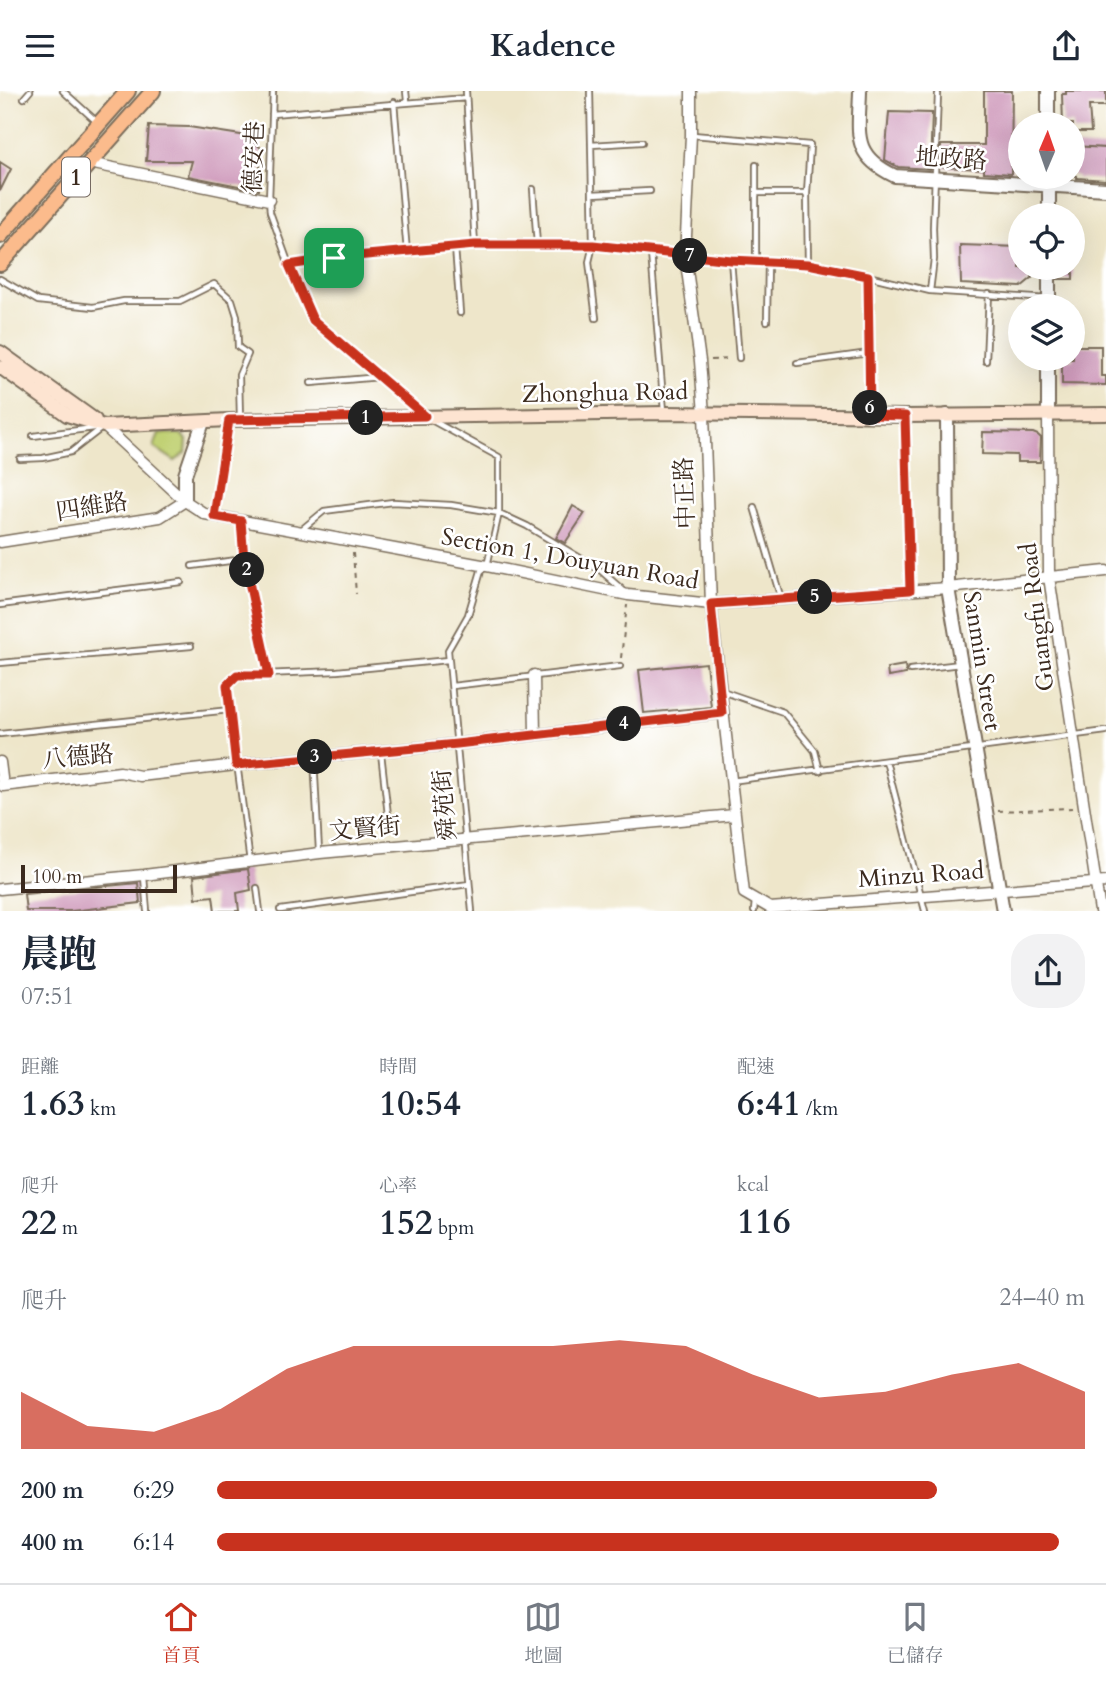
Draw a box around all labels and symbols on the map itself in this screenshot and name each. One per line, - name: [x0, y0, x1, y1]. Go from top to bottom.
- north arrow: [1008, 112, 1085, 189]
- street label: 德安巷: [236, 120, 272, 194]
- street label: 地政路: [914, 140, 988, 178]
- road number: 1: [62, 157, 90, 197]
- pin: [304, 228, 364, 288]
- pin: 7: [672, 239, 708, 273]
- street label: Zhonghua Road: [522, 375, 689, 411]
- pin: 6: [852, 391, 888, 425]
- pin: 1: [348, 401, 384, 435]
- street label: 中正路: [667, 456, 703, 530]
- street label: 四維路: [54, 485, 130, 529]
- street label: Section 1, Douyuan Road: [439, 520, 701, 598]
- street label: Guangfu Road: [1011, 541, 1062, 693]
- pin: 2: [230, 553, 264, 587]
- pin: 5: [798, 580, 832, 615]
- street label: Sanmin Street: [955, 589, 1009, 734]
- pin: 4: [606, 707, 642, 741]
- street label: 八德路: [41, 737, 115, 777]
- pin: 3: [298, 739, 332, 775]
- street label: 舜苑街: [425, 768, 465, 842]
- street label: 文賢街: [328, 809, 402, 849]
- street label: Minzu Road: [857, 854, 985, 896]
- scale bar: [21, 862, 177, 894]

